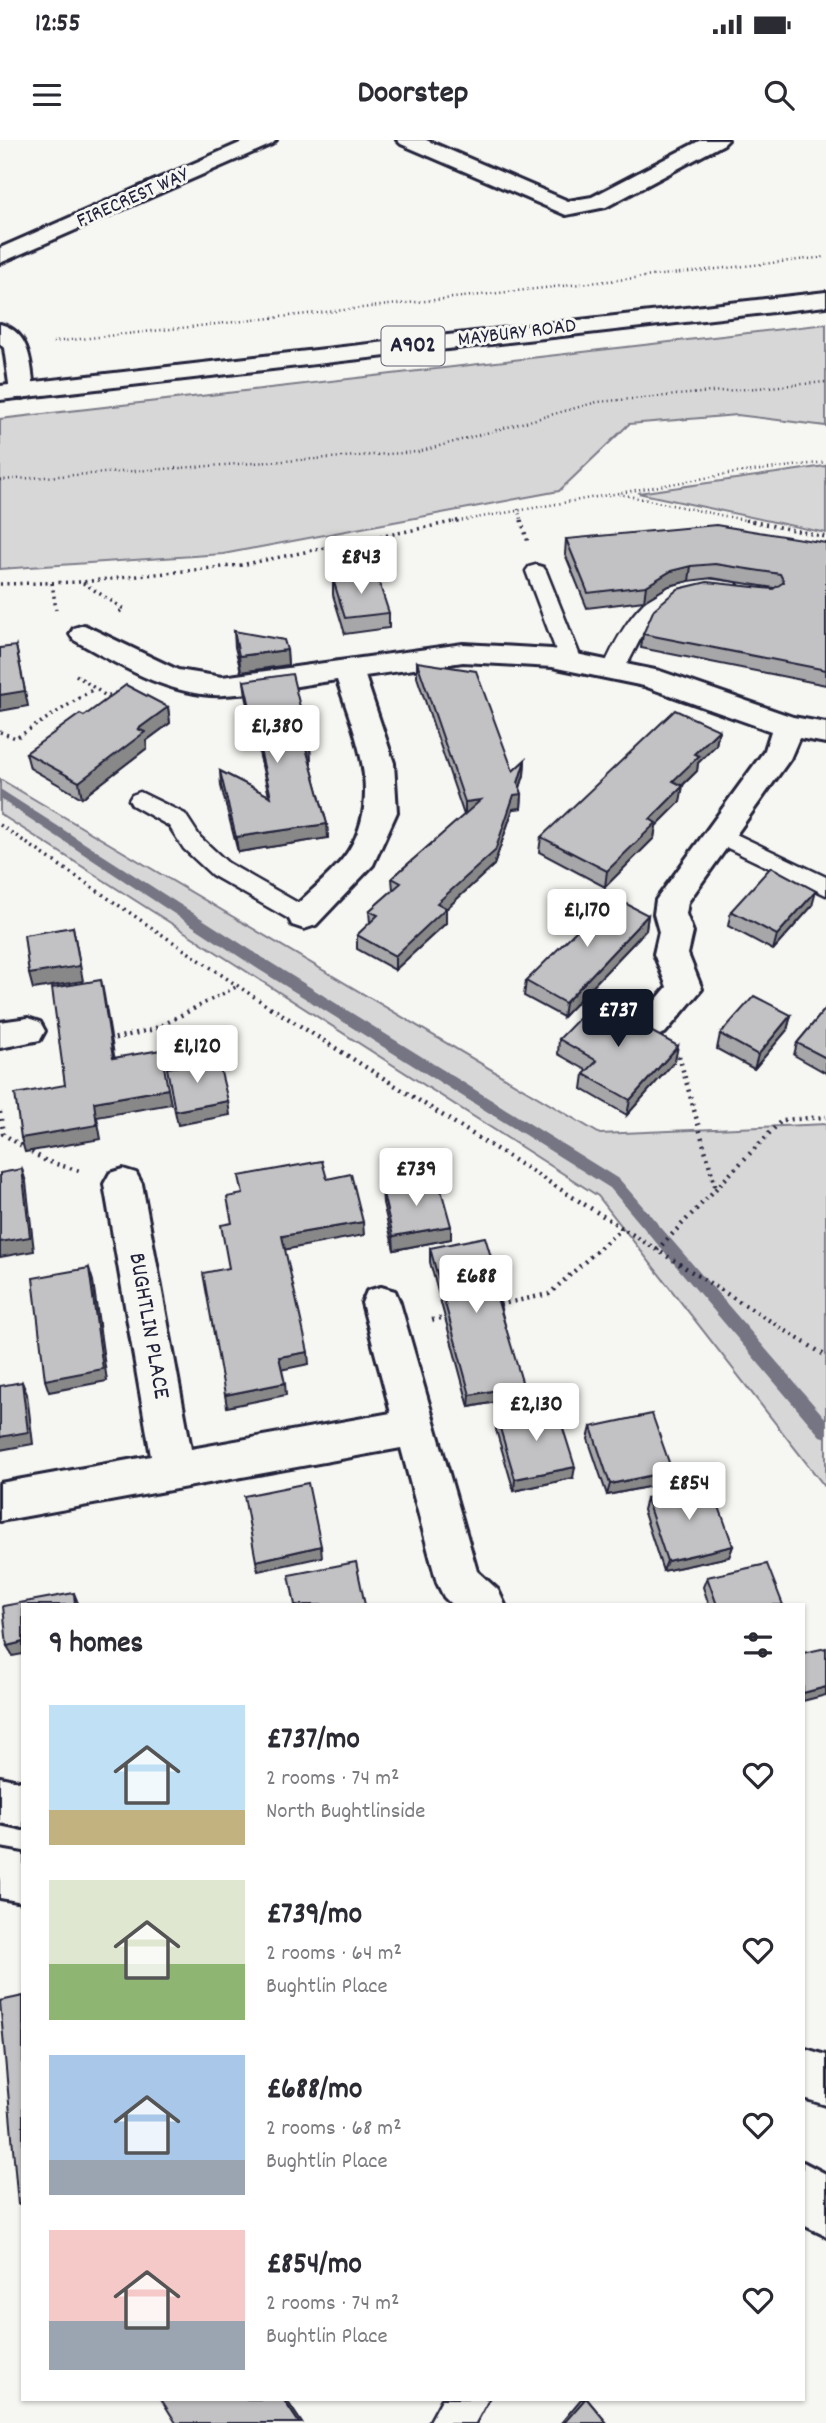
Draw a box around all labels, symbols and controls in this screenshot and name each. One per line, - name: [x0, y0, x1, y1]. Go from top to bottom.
- text: 12:55: [35, 6, 80, 43]
- text: Doorstep: [358, 72, 468, 118]
- icon: menu: [28, 76, 66, 114]
- icon: search: [760, 76, 798, 114]
- street label: FIRECREST WAY: [72, 160, 195, 237]
- street label: MAYBURY ROAD: [456, 312, 578, 356]
- road number: A902: [382, 326, 444, 366]
- pin: £843: [320, 536, 402, 596]
- text: £843: [341, 542, 381, 575]
- pin: £1,380: [220, 706, 334, 765]
- text: £1,380: [251, 711, 303, 744]
- pin: £1,170: [530, 890, 644, 949]
- text: £1,170: [563, 895, 611, 928]
- pin: £737: [577, 990, 659, 1049]
- text: £737: [598, 995, 638, 1028]
- pin: £1,120: [140, 1026, 254, 1085]
- text: £1,120: [173, 1031, 221, 1064]
- pin: £739: [375, 1149, 457, 1208]
- text: £739: [395, 1154, 437, 1187]
- street label: BUGHTLIN PLACE: [118, 1250, 178, 1402]
- pin: £688: [435, 1256, 517, 1315]
- text: £688: [455, 1261, 497, 1294]
- pin: £2,130: [479, 1384, 593, 1443]
- text: £2,130: [509, 1389, 563, 1422]
- pin: £854: [648, 1462, 730, 1522]
- text: £854: [669, 1468, 709, 1501]
- text: 9 homes: [49, 1624, 143, 1667]
- icon: filters: [739, 1626, 777, 1664]
- text: £737/mo: [266, 1720, 360, 1763]
- icon: home: [105, 1733, 189, 1817]
- icon: heart: [739, 1756, 777, 1794]
- text: 2 rooms · 74 m²: [266, 1763, 399, 1796]
- text: North Bughtlinside: [266, 1796, 425, 1829]
- text: £739/mo: [266, 1895, 362, 1938]
- icon: home: [105, 1908, 189, 1992]
- icon: heart: [739, 1931, 777, 1969]
- text: 2 rooms · 64 m²: [266, 1938, 402, 1971]
- text: Bughtlin Place: [266, 1971, 388, 2004]
- text: £688/mo: [266, 2070, 362, 2113]
- icon: home: [105, 2083, 189, 2167]
- icon: heart: [739, 2106, 777, 2144]
- text: 2 rooms · 68 m²: [266, 2113, 402, 2146]
- text: Bughtlin Place: [266, 2146, 388, 2179]
- text: £854/mo: [266, 2245, 362, 2288]
- icon: home: [105, 2258, 189, 2342]
- icon: heart: [739, 2281, 777, 2319]
- text: 2 rooms · 74 m²: [266, 2288, 399, 2321]
- text: Bughtlin Place: [266, 2321, 388, 2354]

